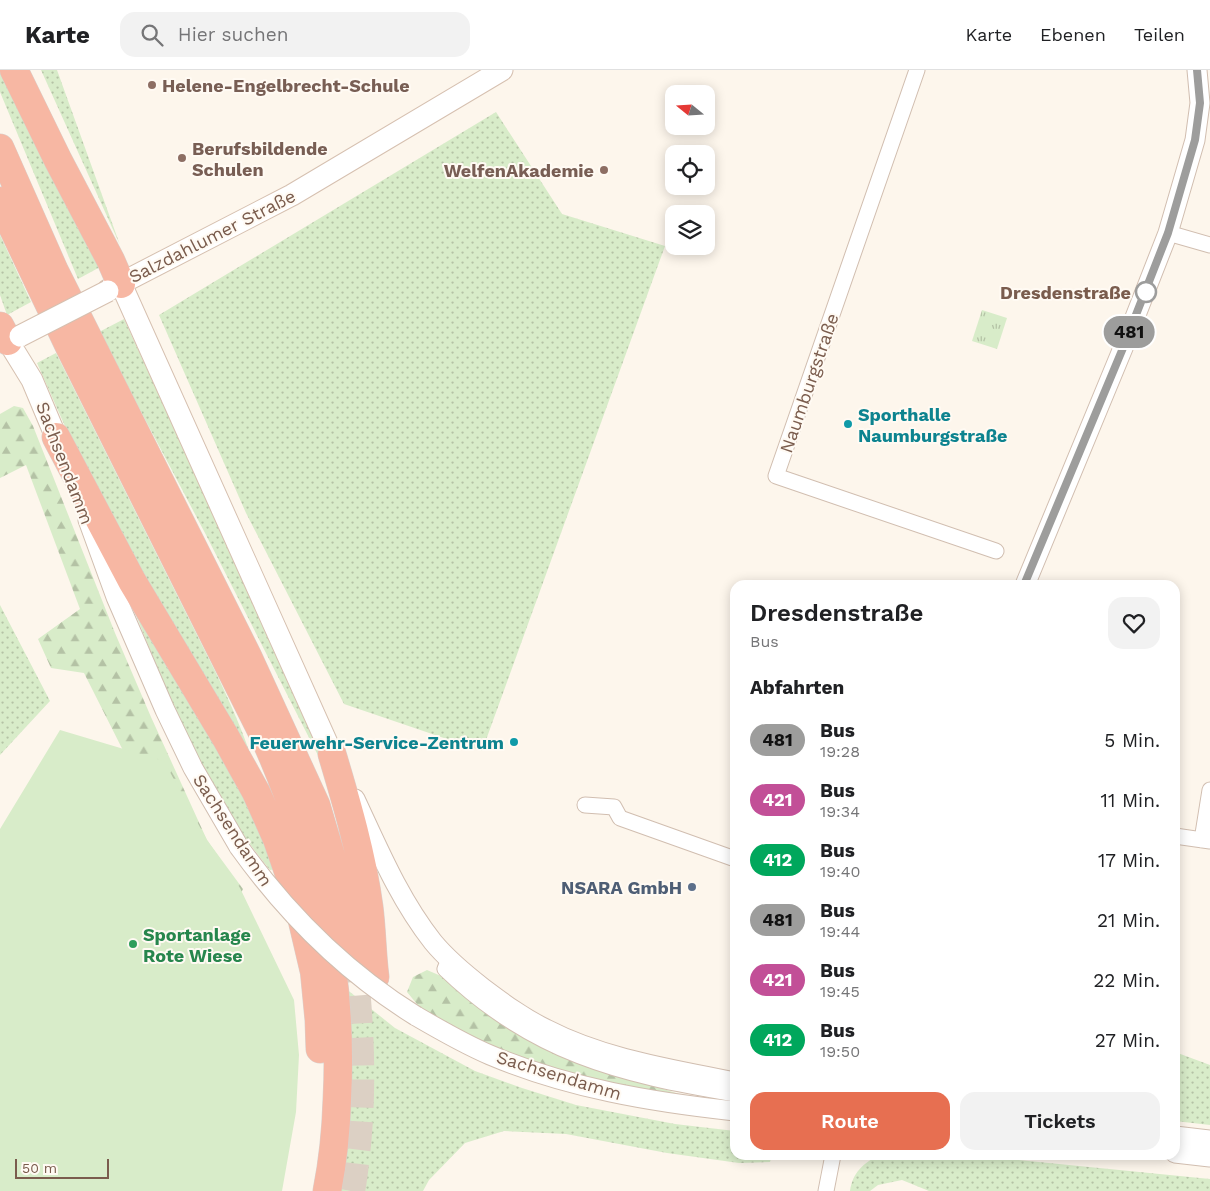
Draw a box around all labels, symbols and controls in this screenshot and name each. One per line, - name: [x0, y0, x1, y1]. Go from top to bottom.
- search box: [120, 12, 470, 57]
- text: Karte: [25, 21, 90, 49]
- icon: search: [138, 21, 166, 49]
- text: Hier suchen: [178, 23, 288, 46]
- text: Karte: [966, 24, 1012, 45]
- text: Ebenen: [1040, 24, 1106, 45]
- text: Teilen: [1134, 24, 1185, 45]
- place label: Helene-Engelbrecht-Schule: [162, 75, 410, 96]
- marker: Helene-Engelbrecht-Schule: [146, 79, 158, 91]
- north arrow: [665, 85, 715, 135]
- map controls: [665, 85, 715, 255]
- place label: Berufsbildende Schulen: [192, 138, 328, 180]
- button: locate: [665, 145, 715, 195]
- marker: Berufsbildende Schulen: [176, 152, 188, 164]
- place label: WelfenAkademie: [444, 160, 594, 181]
- marker: WelfenAkademie: [598, 164, 610, 176]
- street label: Salzdahlumer Straße: [125, 185, 299, 287]
- button: layers: [665, 205, 715, 255]
- marker: Dresdenstraße: [1135, 281, 1157, 303]
- place label: Dresdenstraße: [1000, 282, 1131, 303]
- street label: Naumburgstraße: [775, 310, 843, 456]
- line badge: 481: [1100, 316, 1158, 348]
- text: 481: [1114, 321, 1144, 342]
- street label: Sachsendamm: [32, 399, 98, 527]
- place label: Sporthalle Naumburgstraße: [858, 404, 1007, 446]
- marker: Sporthalle Naumburgstraße: [842, 418, 854, 430]
- button: heart: [1108, 597, 1160, 649]
- text: Dresdenstraße: [750, 599, 923, 627]
- text: Bus: [750, 632, 779, 651]
- text: Abfahrten: [750, 676, 844, 699]
- text: Bus: [820, 719, 855, 742]
- text: 481: [762, 729, 793, 750]
- text: 5 Min.: [1104, 729, 1160, 752]
- place label: Feuerwehr-Service-Zentrum: [250, 732, 504, 753]
- marker: Feuerwehr-Service-Zentrum: [508, 736, 520, 748]
- text: 19:28: [820, 742, 860, 761]
- street label: Sachsendamm: [189, 770, 277, 890]
- text: Bus: [820, 779, 855, 802]
- text: 421: [763, 789, 792, 810]
- text: 11 Min.: [1101, 789, 1160, 812]
- text: 19:34: [820, 802, 860, 821]
- text: Bus: [820, 839, 855, 862]
- text: 412: [763, 849, 792, 870]
- text: 17 Min.: [1098, 849, 1160, 872]
- text: 19:40: [820, 862, 861, 881]
- place label: NSARA GmbH: [561, 877, 682, 898]
- marker: NSARA GmbH: [686, 881, 698, 893]
- text: Bus: [820, 899, 855, 922]
- text: 481: [762, 909, 793, 930]
- text: 21 Min.: [1097, 909, 1160, 932]
- text: 19:44: [820, 922, 860, 941]
- place label: Sportanlage Rote Wiese: [143, 924, 251, 966]
- marker: Sportanlage Rote Wiese: [127, 938, 139, 950]
- text: Bus: [820, 959, 855, 982]
- text: 421: [763, 969, 792, 990]
- text: 22 Min.: [1093, 969, 1160, 992]
- text: 19:45: [820, 982, 860, 1001]
- text: Bus: [820, 1019, 855, 1042]
- text: 412: [763, 1029, 792, 1050]
- text: 27 Min.: [1095, 1029, 1160, 1052]
- text: 19:50: [820, 1042, 860, 1061]
- street label: Sachsendamm: [494, 1046, 624, 1104]
- button: Route: [750, 1092, 950, 1150]
- button: Tickets: [960, 1092, 1160, 1150]
- scale bar: [15, 1156, 109, 1179]
- text: 50 m: [22, 1160, 57, 1176]

